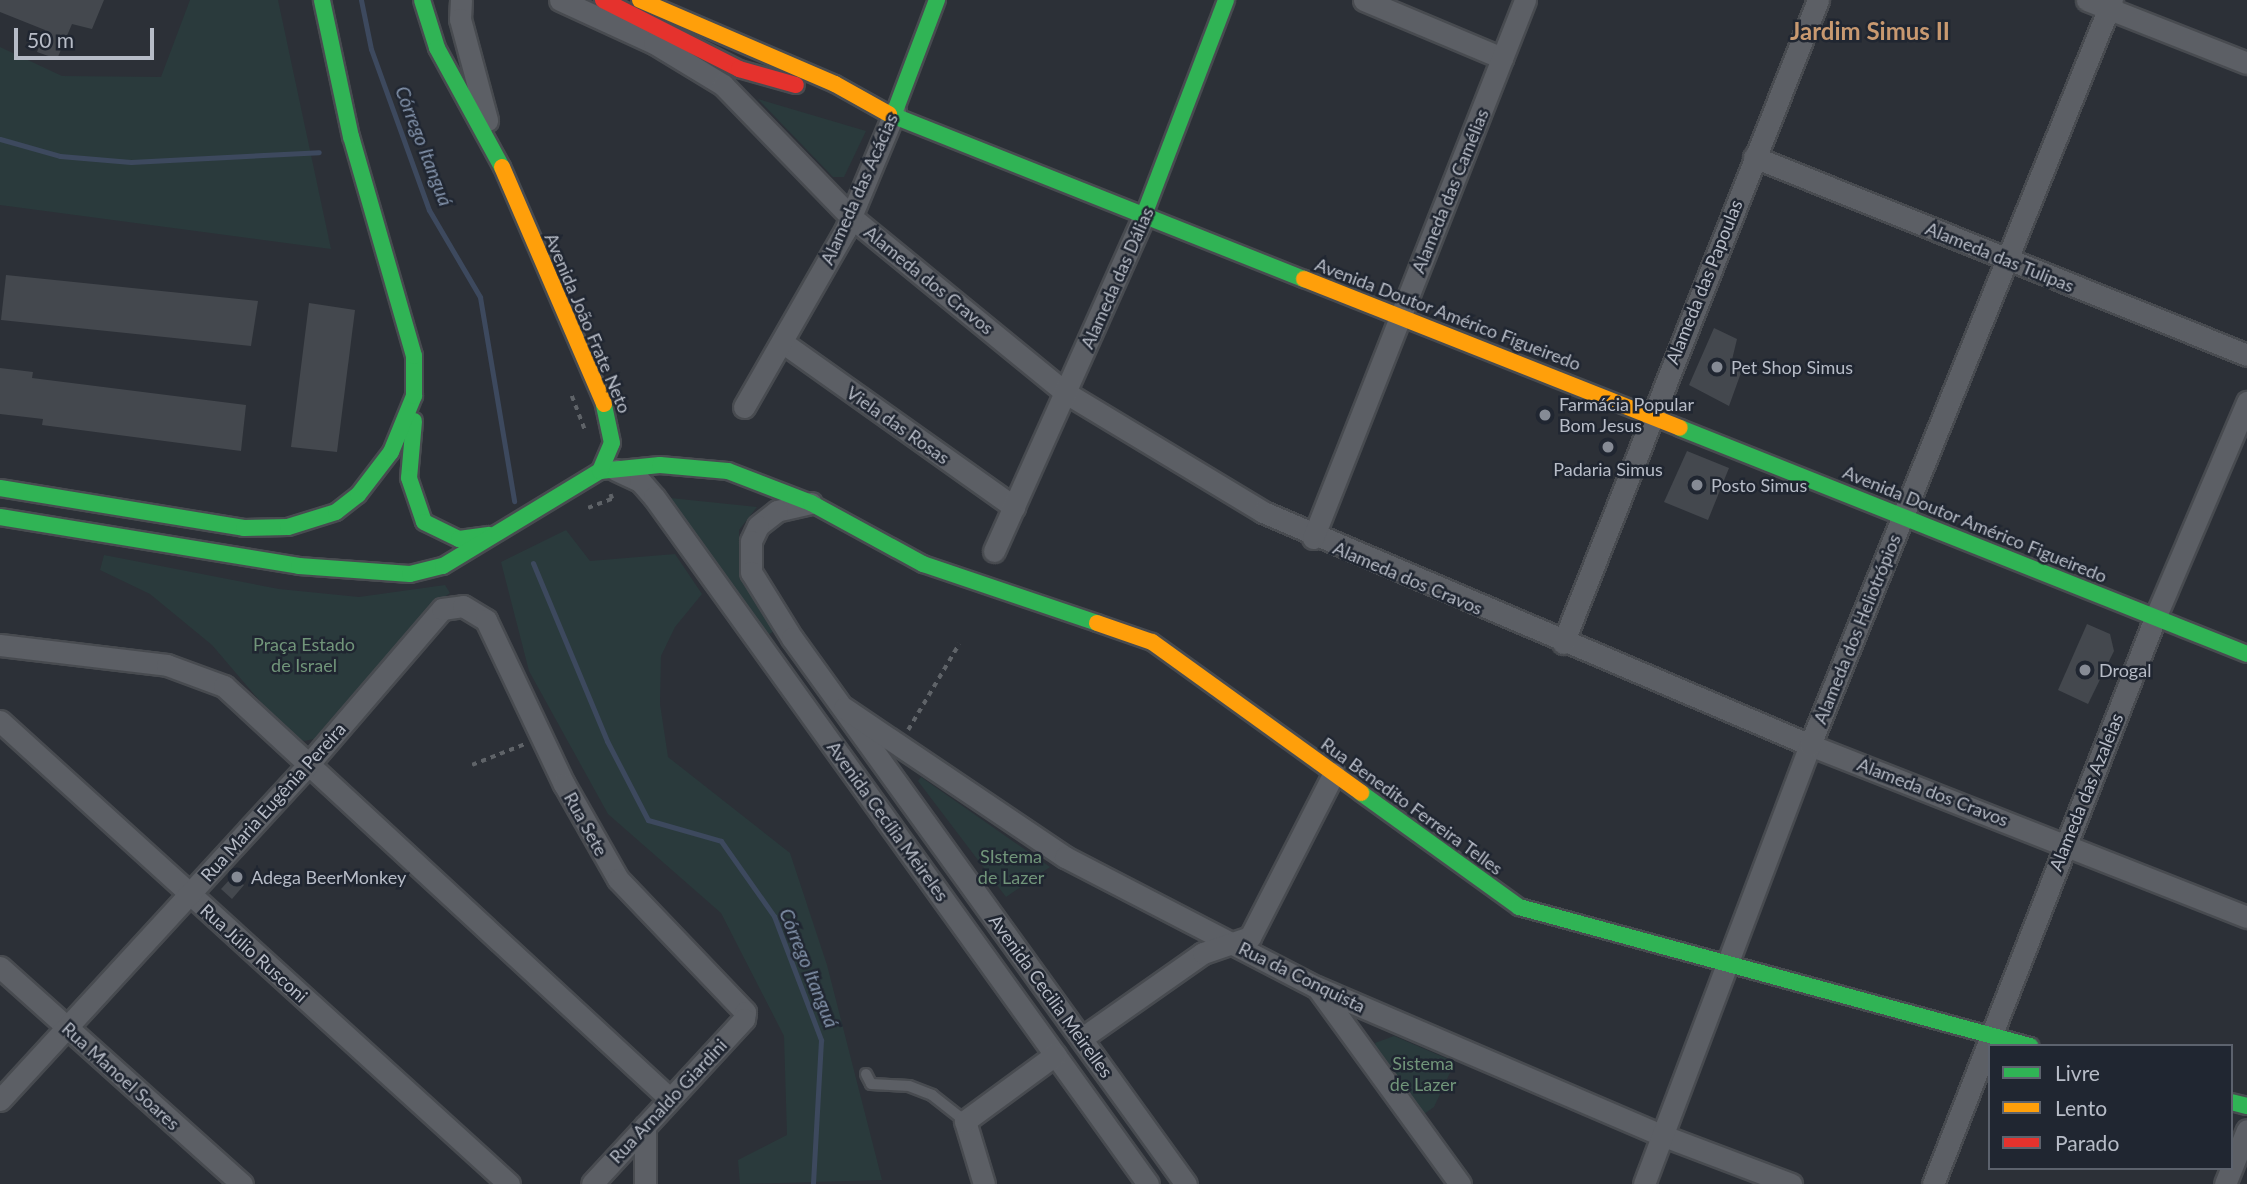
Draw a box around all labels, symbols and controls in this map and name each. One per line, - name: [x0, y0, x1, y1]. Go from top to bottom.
- scale bar: [18, 14, 158, 58]
- district label: Jardim Simus II: [1790, 17, 1950, 45]
- text: 50 m: [27, 27, 74, 52]
- water label: Córrego Itanguá: [391, 83, 457, 209]
- street label: Alameda das Camélias: [1407, 106, 1493, 276]
- street label: Alameda das Acácias: [816, 110, 902, 268]
- street label: Alameda das Papoulas: [1661, 197, 1747, 367]
- street label: Alameda das Dálias: [1076, 204, 1158, 352]
- street label: Alameda das Tulipas: [1922, 217, 2078, 297]
- street label: Alameda dos Cravos: [860, 221, 998, 339]
- street label: Avenida João Frate Neto: [540, 230, 636, 416]
- street label: Avenida Doutor Américo Figueiredo: [1312, 253, 1584, 375]
- place label: Pet Shop Simus: [1731, 356, 1853, 378]
- marker: Pet Shop Simus: [1709, 359, 1725, 375]
- street label: Viela das Rosas: [842, 382, 954, 468]
- place label: Farmácia Popular Bom Jesus: [1559, 394, 1694, 436]
- marker: Farmácia Popular Bom Jesus: [1537, 407, 1553, 423]
- marker: Padaria Simus: [1600, 439, 1616, 455]
- place label: Padaria Simus: [1553, 458, 1663, 480]
- street label: Avenida Doutor Américo Figueiredo: [1839, 461, 2111, 587]
- place label: Posto Simus: [1711, 474, 1807, 496]
- marker: Posto Simus: [1689, 477, 1705, 493]
- street label: Alameda dos Heliotrópios: [1809, 531, 1905, 727]
- street label: Alameda dos Cravos: [1330, 537, 1486, 619]
- park label: Praça Estado de Israel: [253, 634, 355, 676]
- place label: Drogal: [2099, 659, 2151, 681]
- marker: Drogal: [2077, 662, 2093, 678]
- street label: Alameda das Azaleias: [2044, 710, 2128, 874]
- street label: Rua Maria Eugênia Pereira: [196, 718, 350, 886]
- street label: Rua Benedito Ferreira Telles: [1317, 733, 1507, 879]
- street label: Avenida Cecília Meireles: [823, 737, 953, 905]
- street label: Alameda dos Cravos: [1854, 753, 2012, 831]
- street label: Rua Sete: [560, 788, 612, 860]
- park label: SIstema de Lazer: [978, 846, 1044, 888]
- place label: Adega BeerMonkey: [251, 866, 406, 888]
- marker: Adega BeerMonkey: [229, 869, 245, 885]
- street label: Rua Júlio Rusconi: [196, 899, 312, 1007]
- water label: Córrego Itanguá: [775, 905, 843, 1031]
- street label: Avenida Cecilia Meirelles: [985, 910, 1117, 1082]
- street label: Rua da Conquista: [1235, 937, 1369, 1017]
- street label: Rua Manoel Soares: [58, 1018, 184, 1134]
- street label: Rua Arnaldo Giardini: [605, 1034, 731, 1168]
- legend: [1988, 1044, 2233, 1170]
- park label: Sistema de Lazer: [1390, 1053, 1456, 1096]
- text: Livre: [2055, 1060, 2100, 1085]
- text: Lento: [2055, 1095, 2107, 1120]
- text: Parado: [2055, 1130, 2119, 1155]

